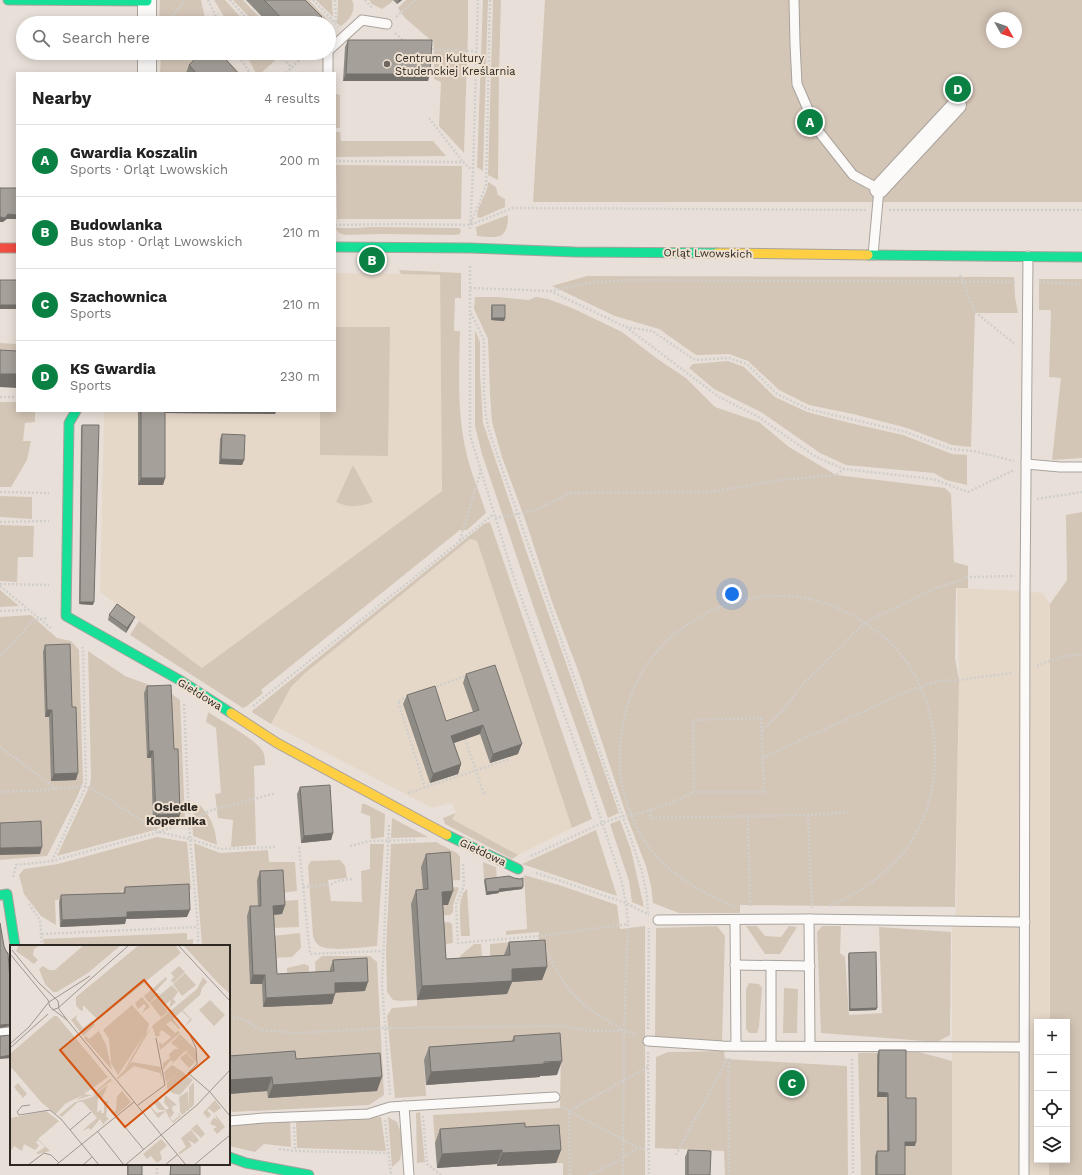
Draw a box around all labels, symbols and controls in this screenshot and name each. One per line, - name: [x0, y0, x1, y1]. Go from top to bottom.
- north arrow: [986, 12, 1022, 48]
- search box: [16, 16, 336, 60]
- icon: search: [30, 27, 52, 49]
- text: Search here: [62, 29, 150, 47]
- place label: Centrum Kultury Studenckiej Kreślarnia: [395, 52, 516, 78]
- marker: Centrum Kultury Studenckiej Kreślarnia: [382, 59, 392, 69]
- pin: D: [945, 74, 971, 104]
- text: Nearby: [32, 88, 91, 108]
- text: 4 results: [264, 91, 320, 106]
- pin: A: [797, 107, 823, 137]
- text: Gwardia Koszalin: [70, 144, 198, 162]
- text: A: [41, 153, 49, 168]
- text: 200 m: [279, 153, 320, 168]
- text: Sports · Orląt Lwowskich: [70, 162, 228, 177]
- text: Budowlanka: [70, 216, 162, 234]
- text: B: [41, 225, 49, 240]
- text: 210 m: [282, 225, 320, 240]
- text: Bus stop · Orląt Lwowskich: [70, 234, 243, 249]
- pin: B: [359, 245, 385, 275]
- street label: Orląt Lwowskich: [664, 246, 752, 261]
- text: Szachownica: [70, 288, 167, 306]
- text: C: [41, 297, 49, 312]
- text: 210 m: [282, 297, 320, 312]
- text: Sports: [70, 306, 111, 321]
- text: KS Gwardia: [70, 360, 156, 378]
- text: D: [40, 369, 50, 384]
- text: 230 m: [280, 369, 320, 384]
- text: Sports: [70, 378, 111, 393]
- your location: [722, 584, 742, 604]
- street label: Giełdowa: [175, 676, 224, 713]
- district label: Osiedle Kopernika: [146, 800, 206, 828]
- street label: Giełdowa: [457, 836, 508, 869]
- inset map: [10, 945, 230, 1165]
- map controls: [1034, 1019, 1070, 1163]
- button: +: [1034, 1019, 1070, 1055]
- button: −: [1034, 1055, 1070, 1091]
- pin: C: [779, 1068, 805, 1098]
- button: locate: [1034, 1091, 1070, 1127]
- button: layers: [1034, 1127, 1070, 1163]

